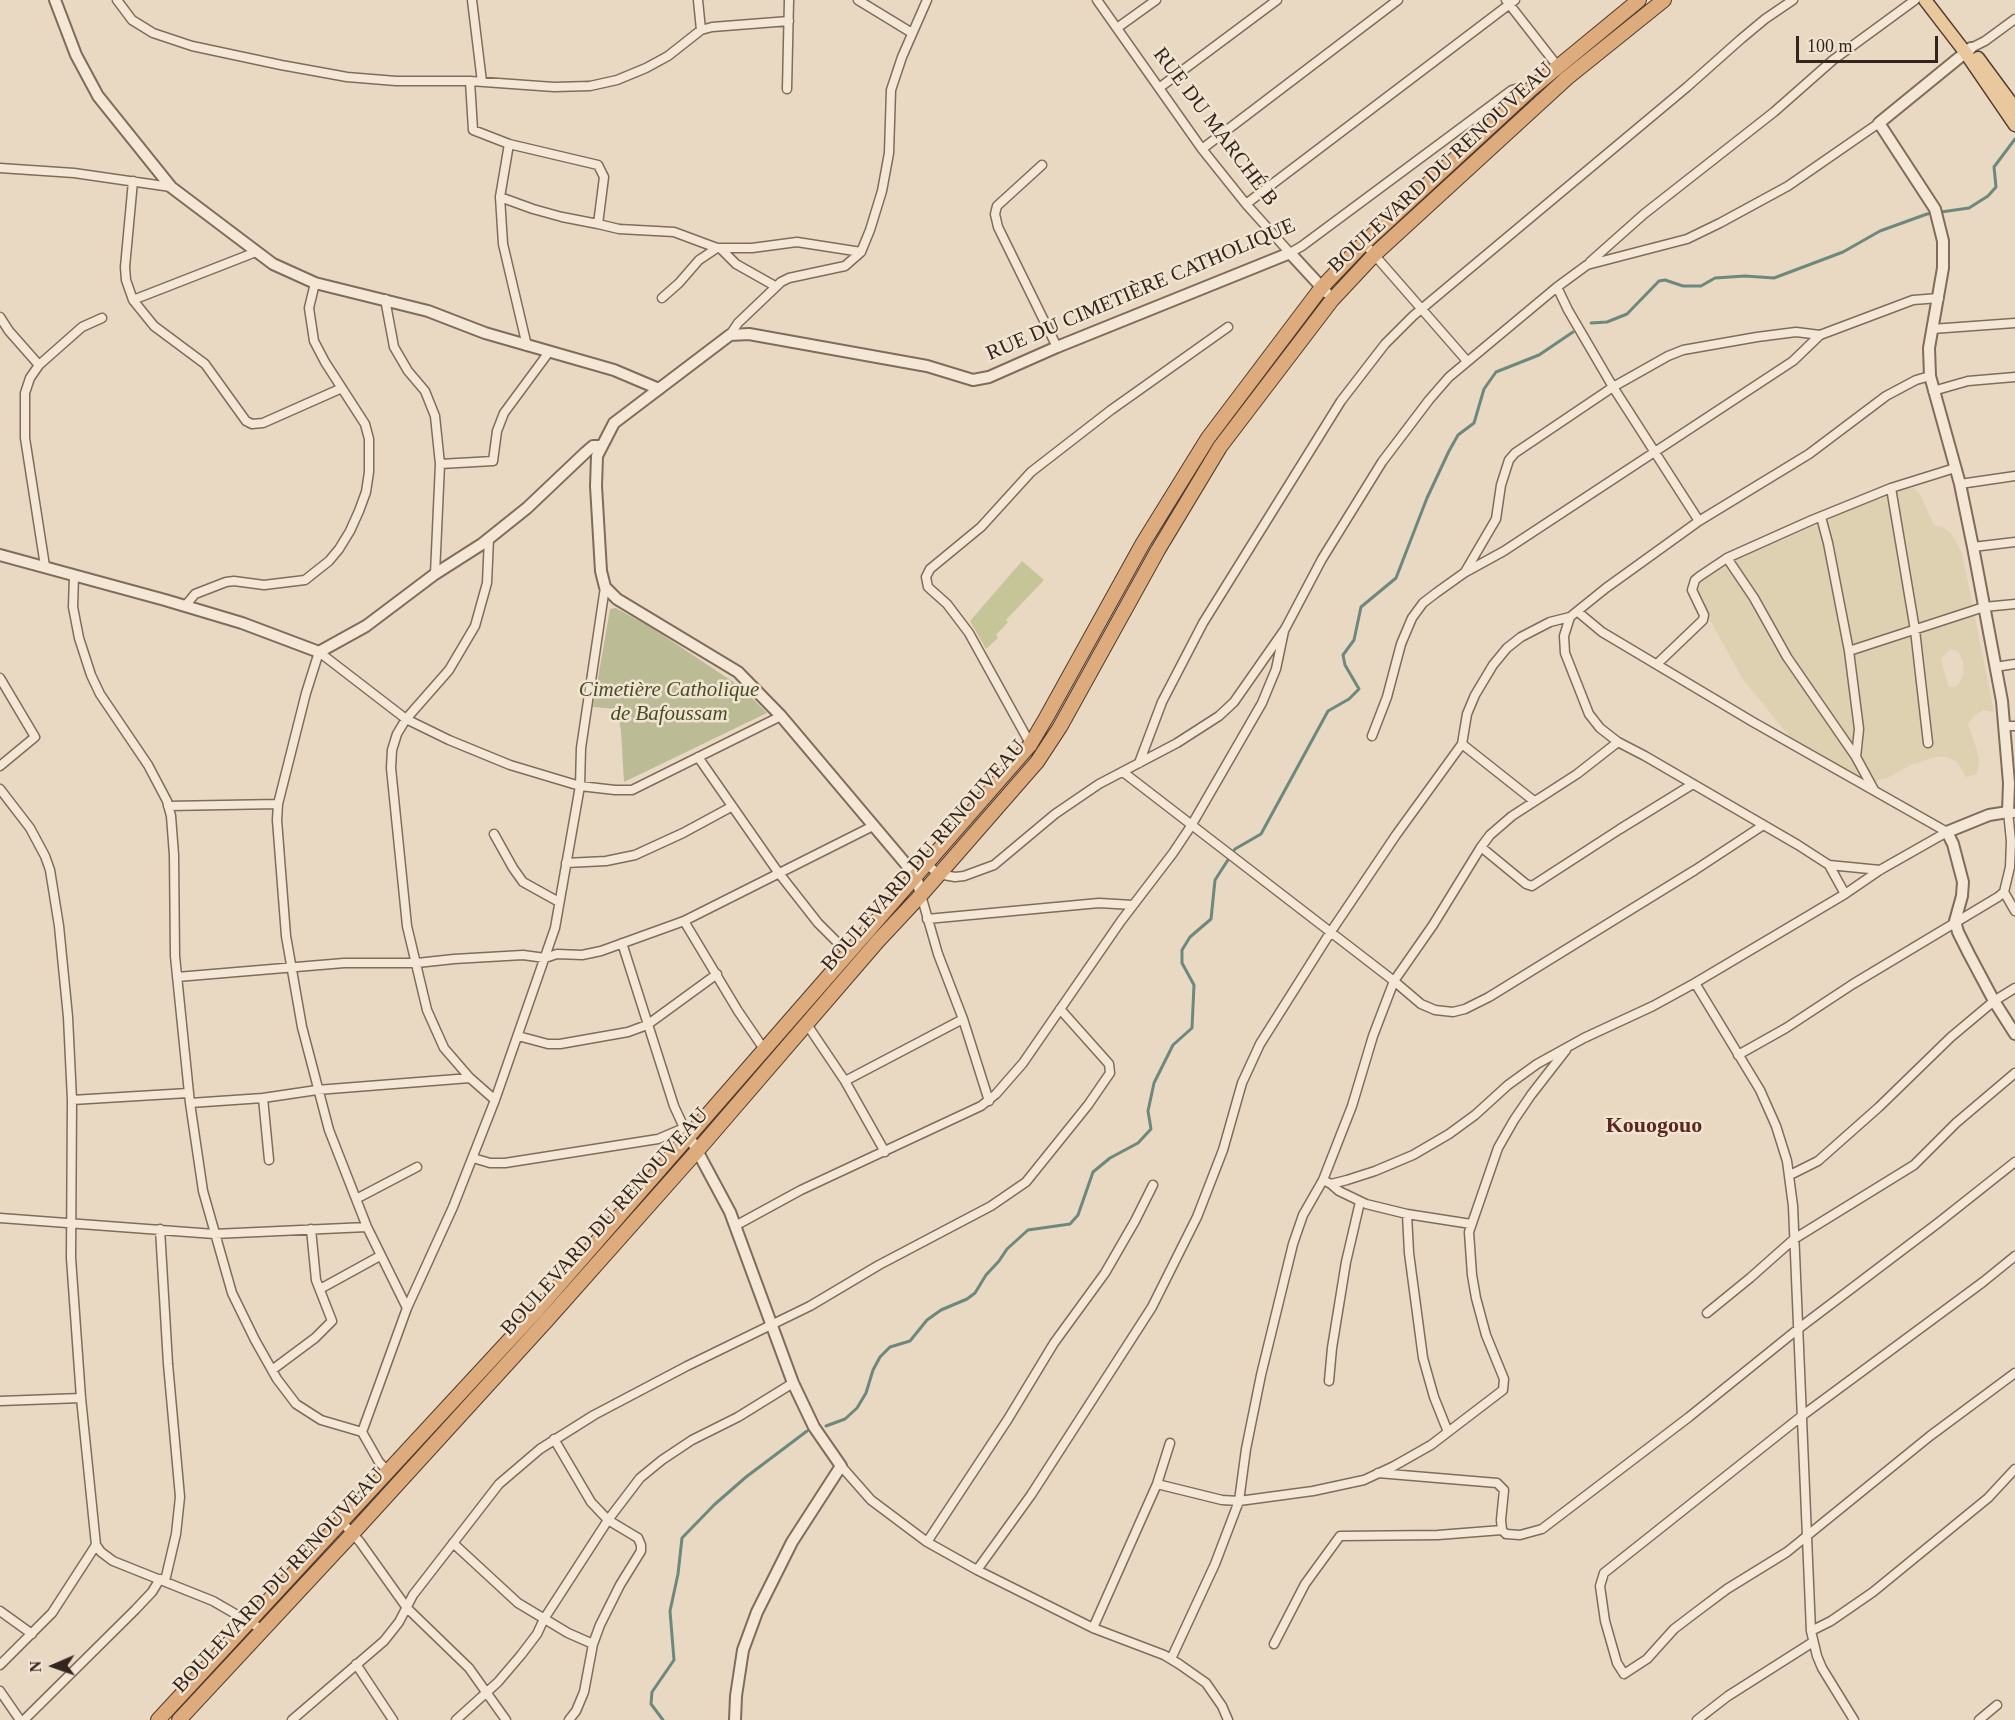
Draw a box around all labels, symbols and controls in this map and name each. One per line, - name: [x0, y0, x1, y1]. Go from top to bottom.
- scale bar: [1799, 24, 1942, 62]
- text: 100 m: [1807, 36, 1853, 56]
- street label: RUE DU MARCHÉ B: [1147, 43, 1283, 211]
- street label: BOULEVARD DU RENOUVEAU: [1323, 57, 1559, 279]
- street label: RUE DU CIMETIÈRE CATHOLIQUE: [983, 213, 1299, 367]
- park label: Cimetière Catholique de Bafoussam: [579, 677, 759, 727]
- street label: BOULEVARD DU RENOUVEAU: [817, 735, 1031, 977]
- street label: BOULEVARD DU RENOUVEAU: [496, 1103, 714, 1341]
- district label: Kouogouo: [1606, 1113, 1702, 1139]
- street label: BOULEVARD DU RENOUVEAU: [168, 1463, 390, 1699]
- north arrow: [24, 1636, 84, 1696]
- text: N: [27, 1661, 44, 1673]

